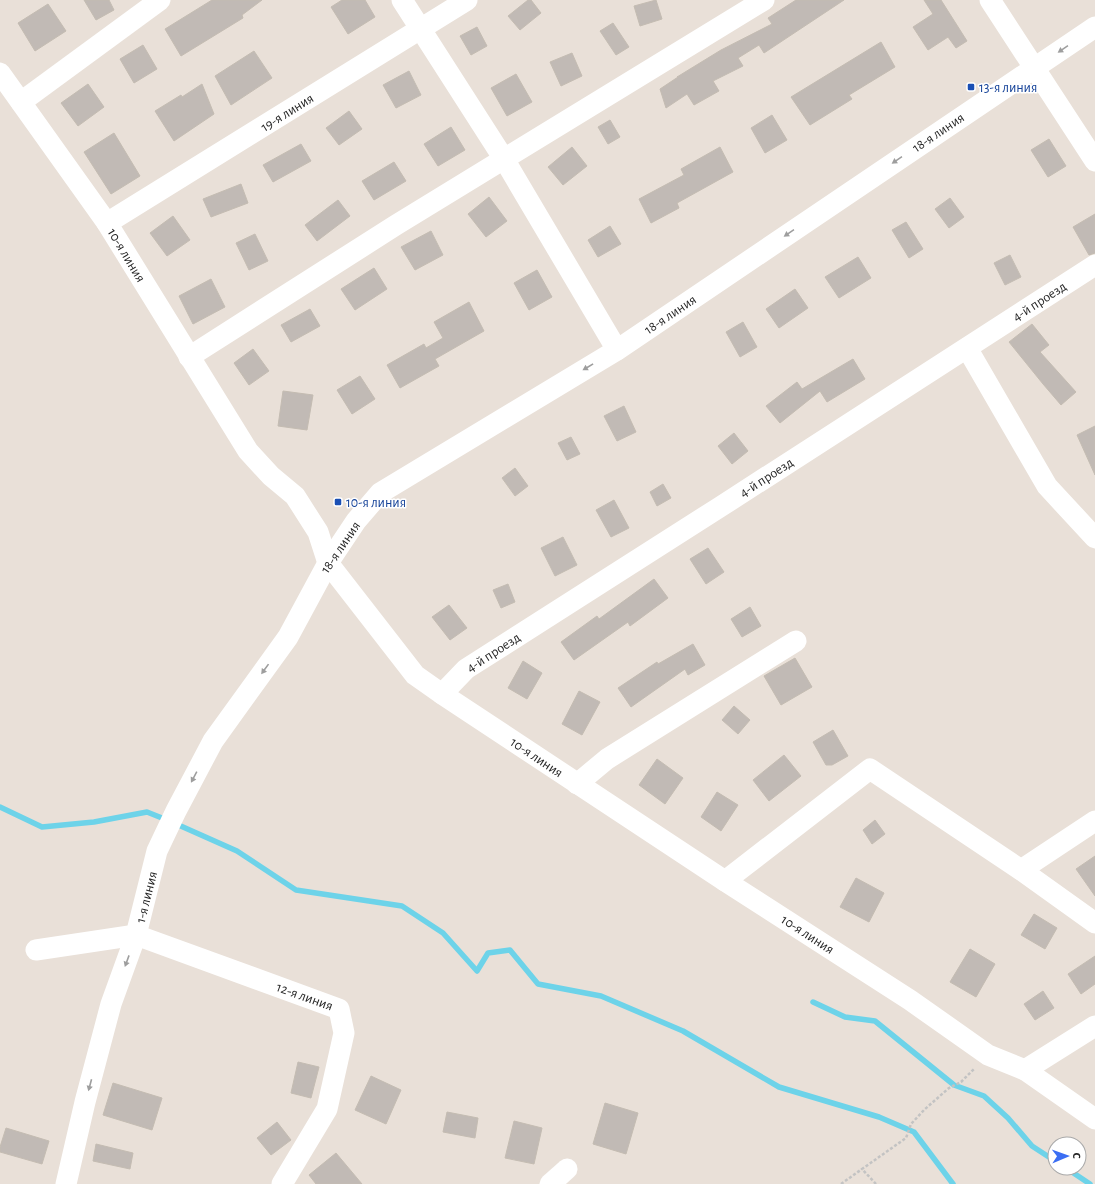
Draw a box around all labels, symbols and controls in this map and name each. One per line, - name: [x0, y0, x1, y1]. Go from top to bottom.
- one-way arrow: [1057, 45, 1068, 52]
- place label: 13-я линия: [979, 81, 1037, 95]
- marker: 13-я линия: [966, 82, 976, 92]
- street label: 19-я линия: [259, 91, 316, 134]
- street label: 18-я линия: [910, 110, 967, 155]
- one-way arrow: [892, 156, 902, 164]
- street label: 10-я линия: [105, 226, 148, 285]
- one-way arrow: [784, 229, 794, 237]
- street label: 4-й проезд: [1010, 279, 1069, 324]
- street label: 18-я линия: [642, 292, 699, 337]
- one-way arrow: [582, 364, 594, 371]
- street label: 4-й проезд: [737, 455, 796, 500]
- place label: 10-я линия: [346, 496, 406, 510]
- marker: 10-я линия: [333, 497, 343, 507]
- street label: 18-я линия: [318, 519, 363, 576]
- street label: 4-й проезд: [464, 630, 523, 675]
- one-way arrow: [262, 664, 270, 674]
- street label: 10-я линия: [508, 735, 565, 780]
- one-way arrow: [191, 771, 197, 783]
- street label: 1-я линия: [134, 870, 160, 924]
- street label: 10-я линия: [778, 913, 836, 957]
- one-way arrow: [124, 955, 130, 967]
- street label: 12-я линия: [275, 980, 335, 1014]
- one-way arrow: [86, 1079, 92, 1092]
- north arrow: [1047, 1136, 1087, 1176]
- text: С: [1071, 1152, 1082, 1159]

